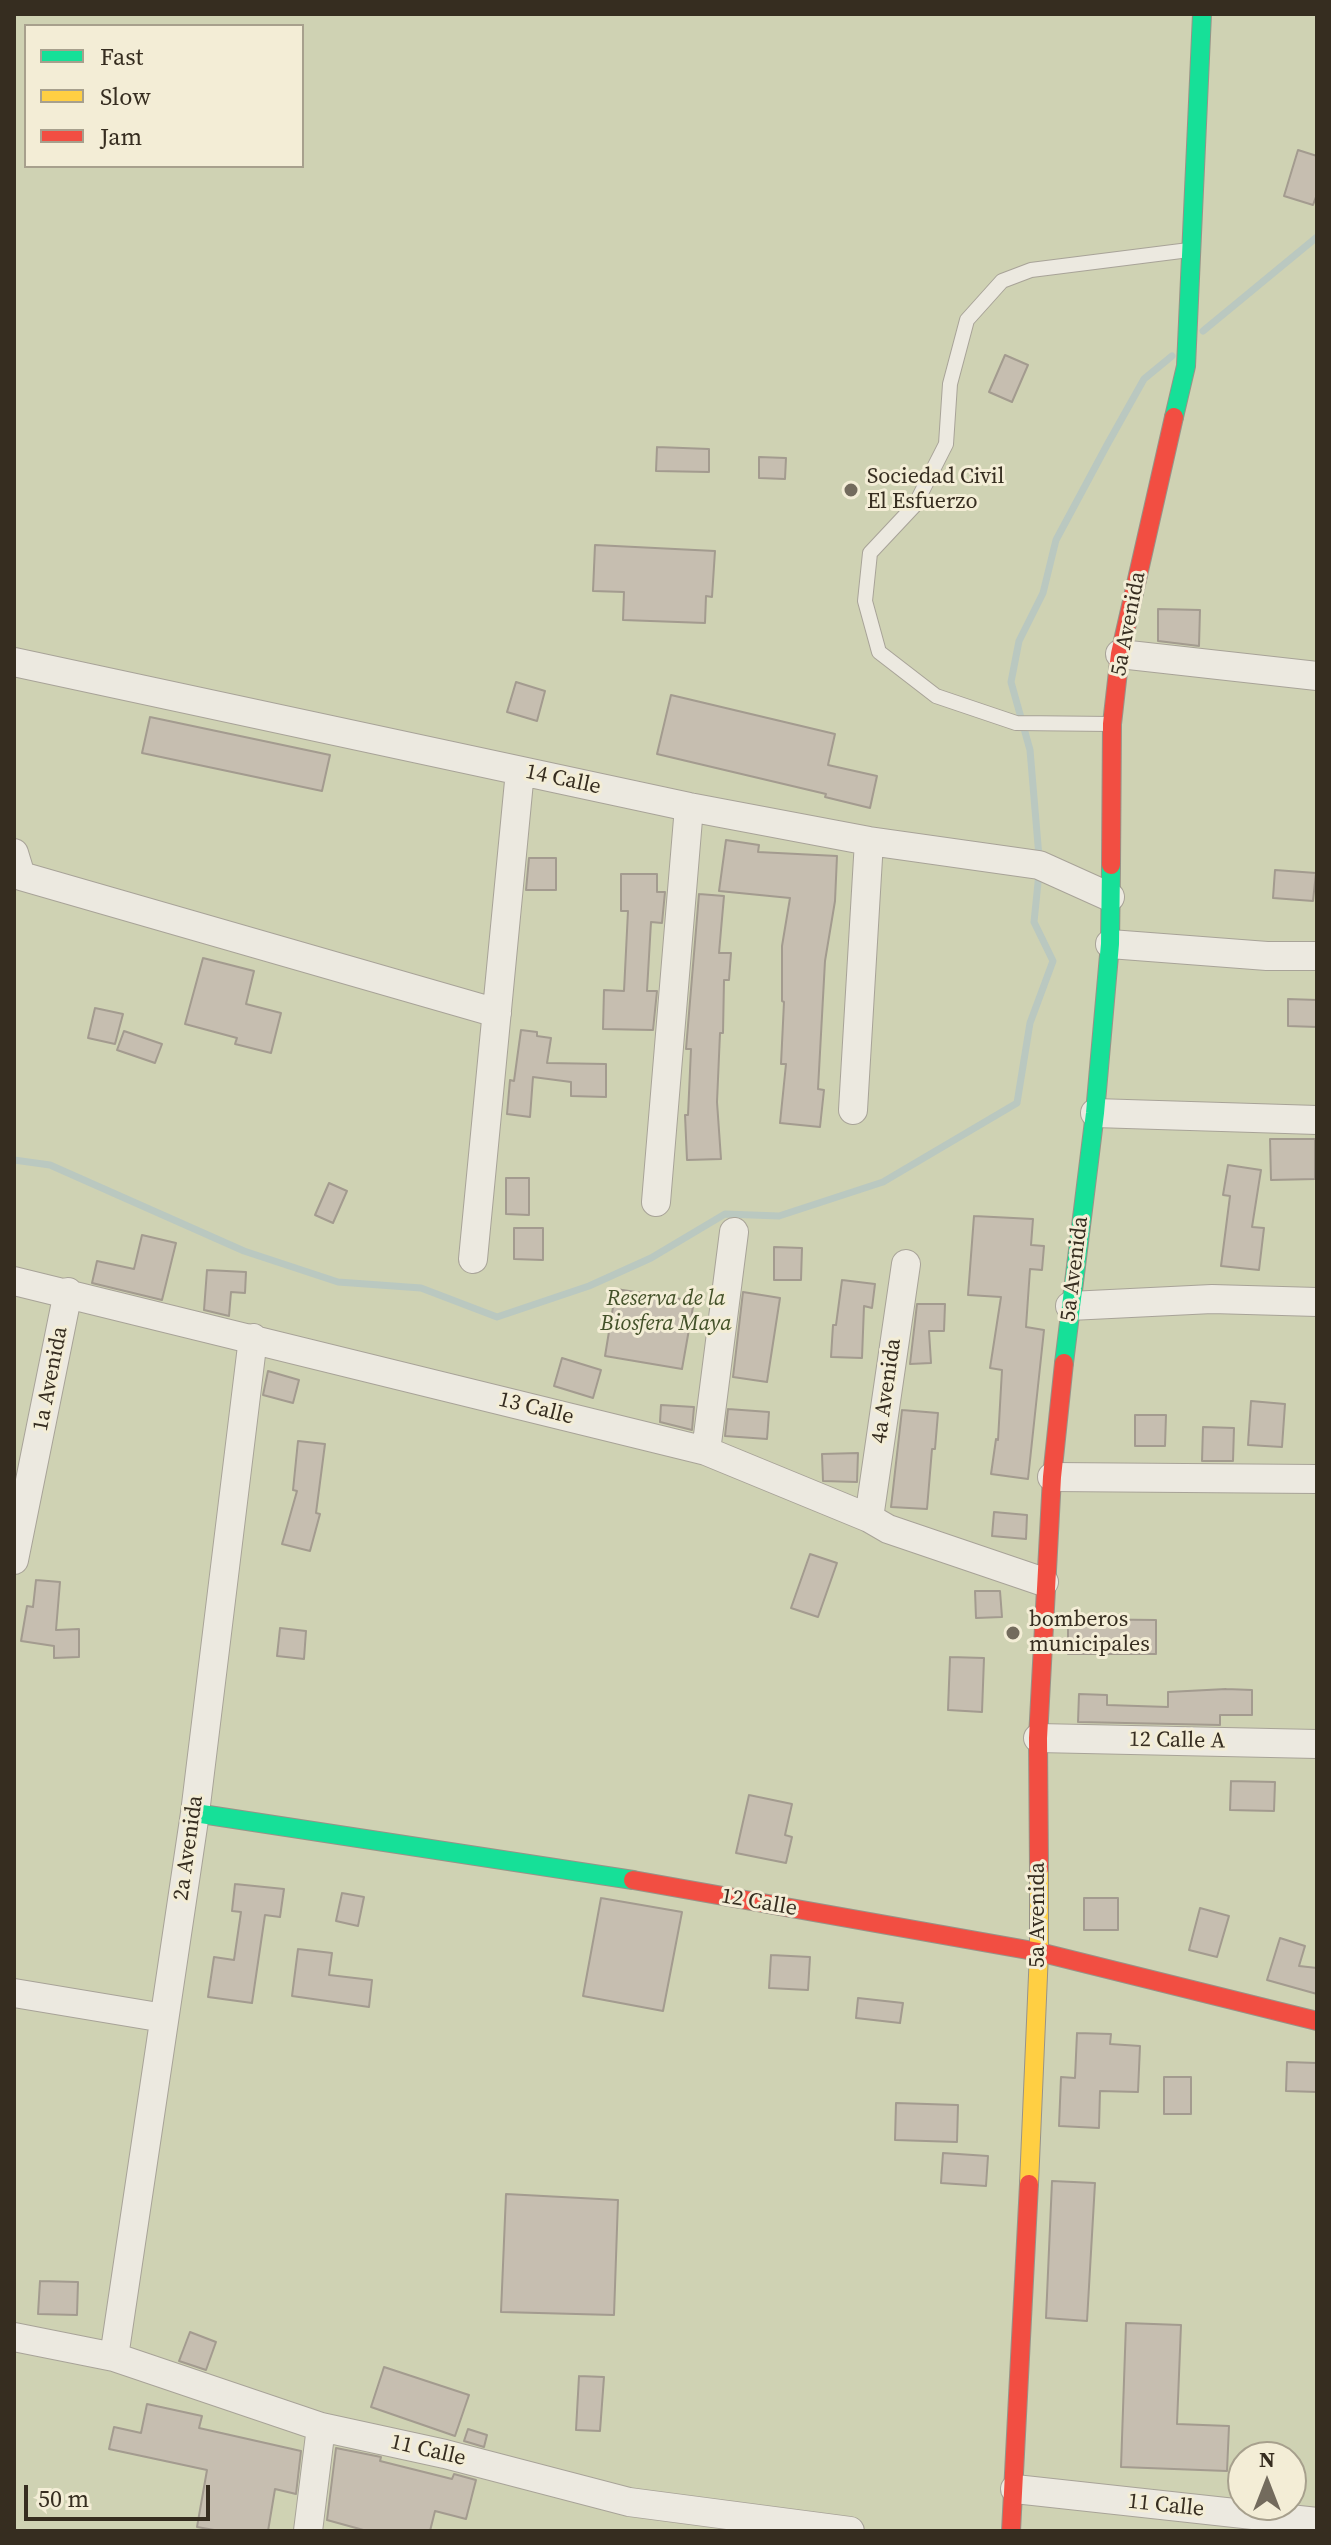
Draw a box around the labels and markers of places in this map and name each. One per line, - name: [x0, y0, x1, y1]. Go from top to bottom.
- place label: Sociedad Civil El Esfuerzo: [867, 464, 1004, 516]
- marker: Sociedad Civil El Esfuerzo: [842, 481, 860, 499]
- place label: bomberos municipales: [1029, 1607, 1150, 1658]
- marker: bomberos municipales: [1004, 1624, 1022, 1642]

